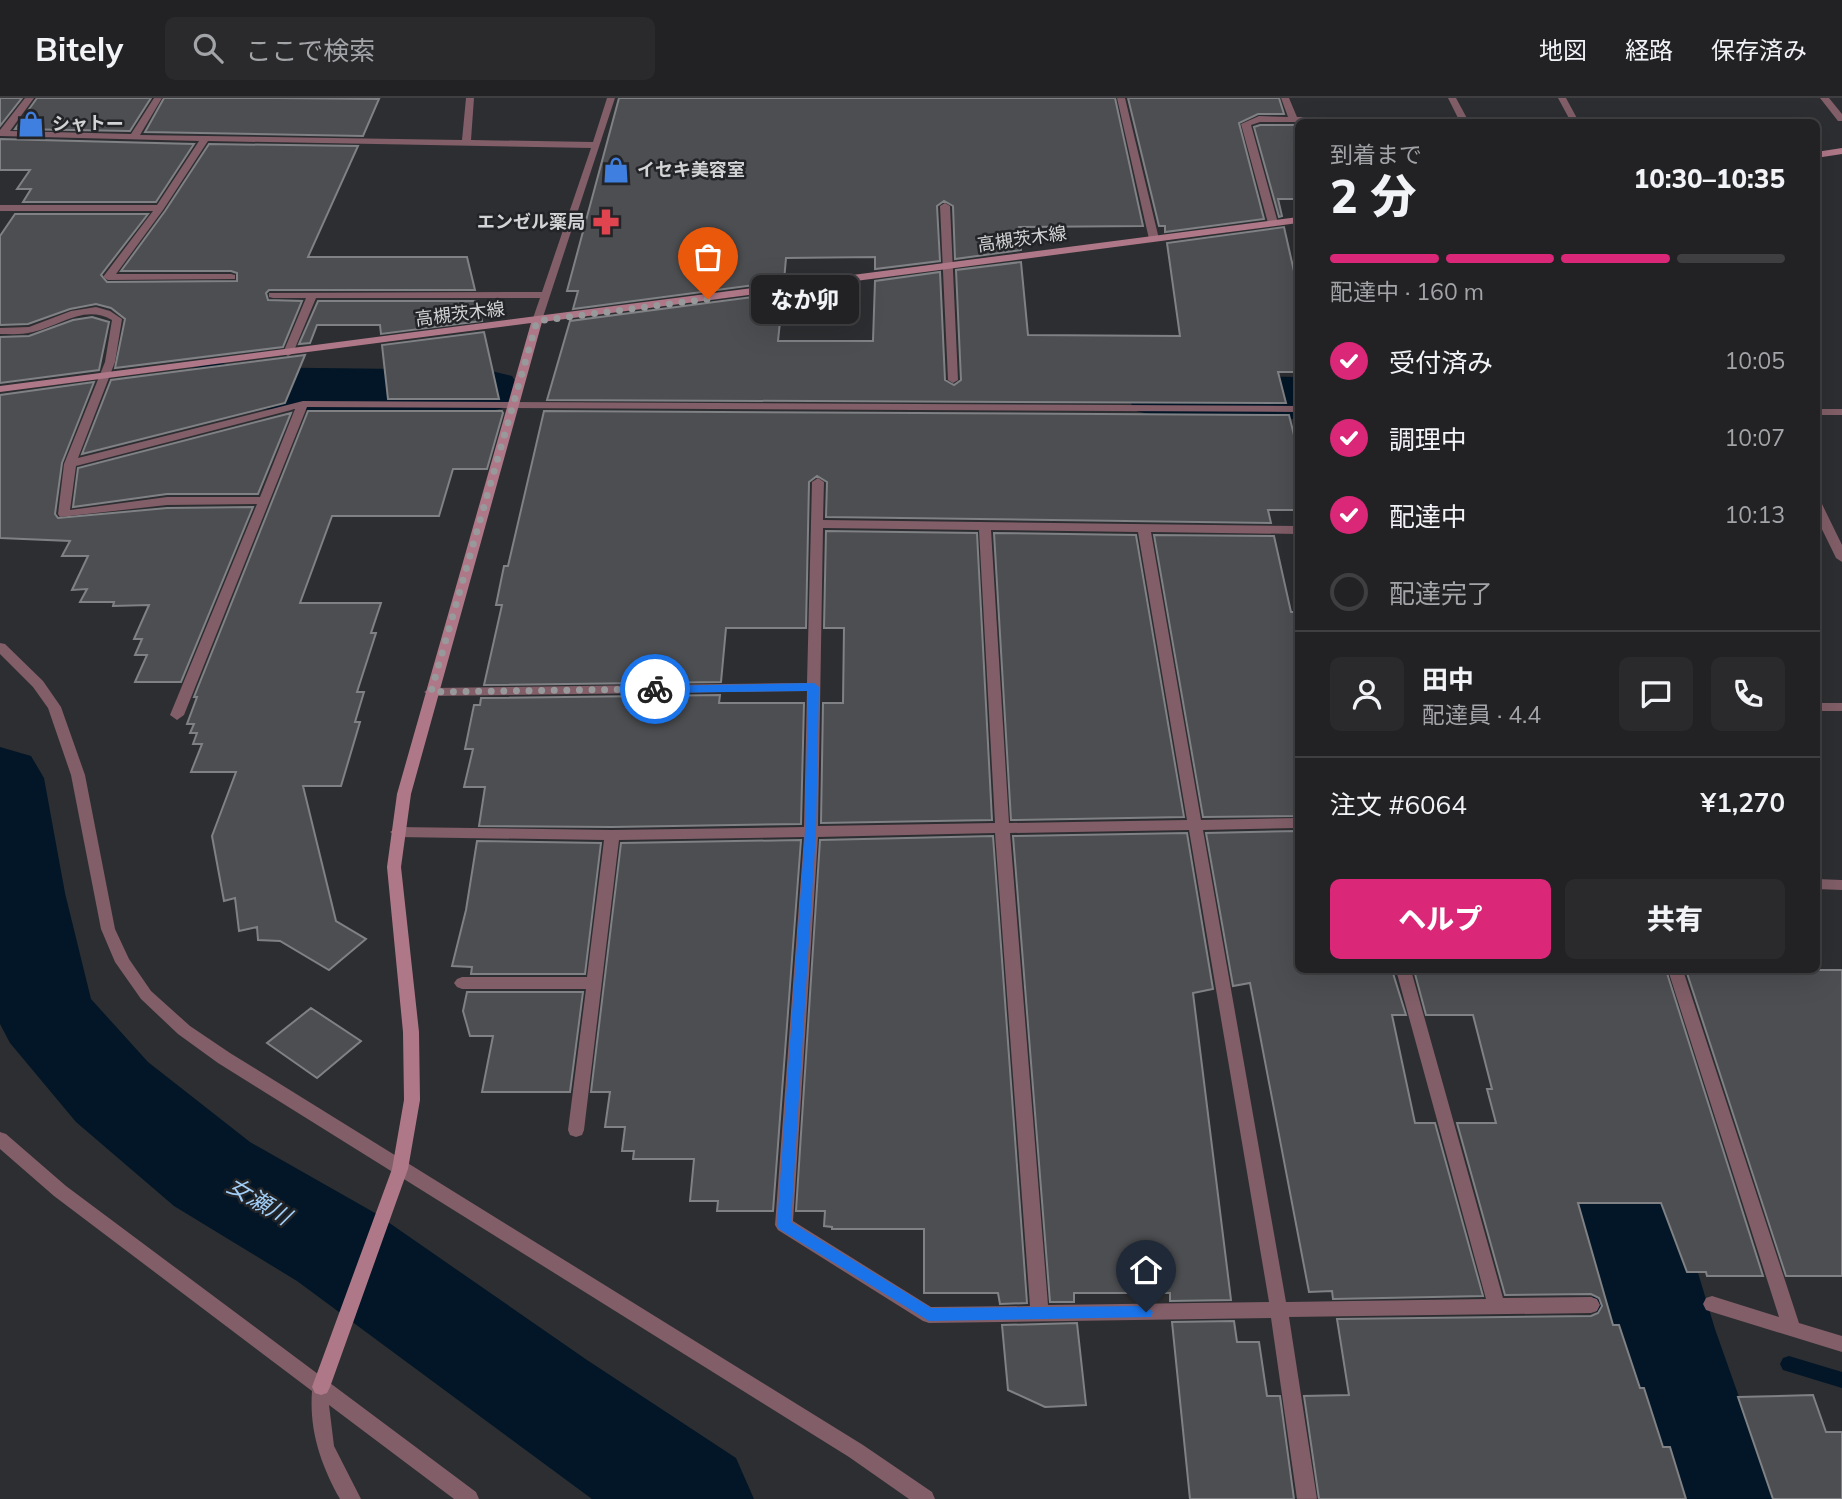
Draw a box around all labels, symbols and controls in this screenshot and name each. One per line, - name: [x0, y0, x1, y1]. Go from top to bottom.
- search box: [165, 17, 655, 80]
- text: Bitely: [35, 28, 123, 69]
- icon: search: [189, 29, 227, 67]
- text: ここで検索: [245, 34, 375, 67]
- text: 地図: [1539, 35, 1587, 65]
- text: 経路: [1625, 35, 1673, 65]
- text: 保存済み: [1711, 35, 1807, 65]
- shop icon: シャトー: [16, 109, 46, 139]
- place label: シャトー: [52, 112, 124, 135]
- text: 到着まで: [1330, 140, 1422, 169]
- shop icon: イセキ美容室: [601, 155, 631, 185]
- place label: イセキ美容室: [637, 158, 745, 181]
- text: 10:30–10:35: [1634, 162, 1785, 195]
- text: 2 分: [1330, 167, 1417, 225]
- pharmacy icon: エンゼル薬局: [591, 207, 621, 237]
- place label: エンゼル薬局: [477, 210, 585, 233]
- street label: 高槻茨木線: [976, 221, 1068, 256]
- pin: [678, 227, 738, 299]
- icon: bag: [689, 238, 727, 276]
- callout: なか卯: [750, 274, 858, 324]
- text: 配達中 · 160 m: [1330, 277, 1484, 306]
- text: なか卯: [771, 285, 840, 314]
- street label: 高槻茨木線: [414, 297, 506, 330]
- icon: check: [1330, 342, 1368, 380]
- text: 受付済み: [1389, 346, 1493, 379]
- text: 10:05: [1725, 346, 1785, 375]
- icon: check: [1330, 419, 1368, 457]
- text: 調理中: [1389, 423, 1467, 456]
- text: 10:07: [1725, 423, 1785, 452]
- icon: check: [1330, 496, 1368, 534]
- text: 配達中: [1389, 500, 1467, 533]
- text: 10:13: [1725, 500, 1785, 529]
- text: 配達完了: [1389, 577, 1493, 610]
- courier: [620, 654, 690, 724]
- button: person: [1330, 657, 1404, 731]
- button: chat: [1619, 657, 1693, 731]
- button: phone: [1711, 657, 1785, 731]
- text: 田中: [1422, 663, 1474, 696]
- icon: bike: [636, 670, 674, 708]
- text: 配達員 · 4.4: [1422, 700, 1541, 729]
- text: ¥1,270: [1701, 786, 1785, 819]
- text: 注文 #6064: [1330, 788, 1467, 821]
- button: ヘルプ: [1330, 879, 1551, 959]
- button: 共有: [1565, 879, 1785, 959]
- water label: 女瀬川: [222, 1170, 299, 1232]
- pin: [1116, 1240, 1176, 1312]
- icon: home: [1127, 1251, 1165, 1289]

